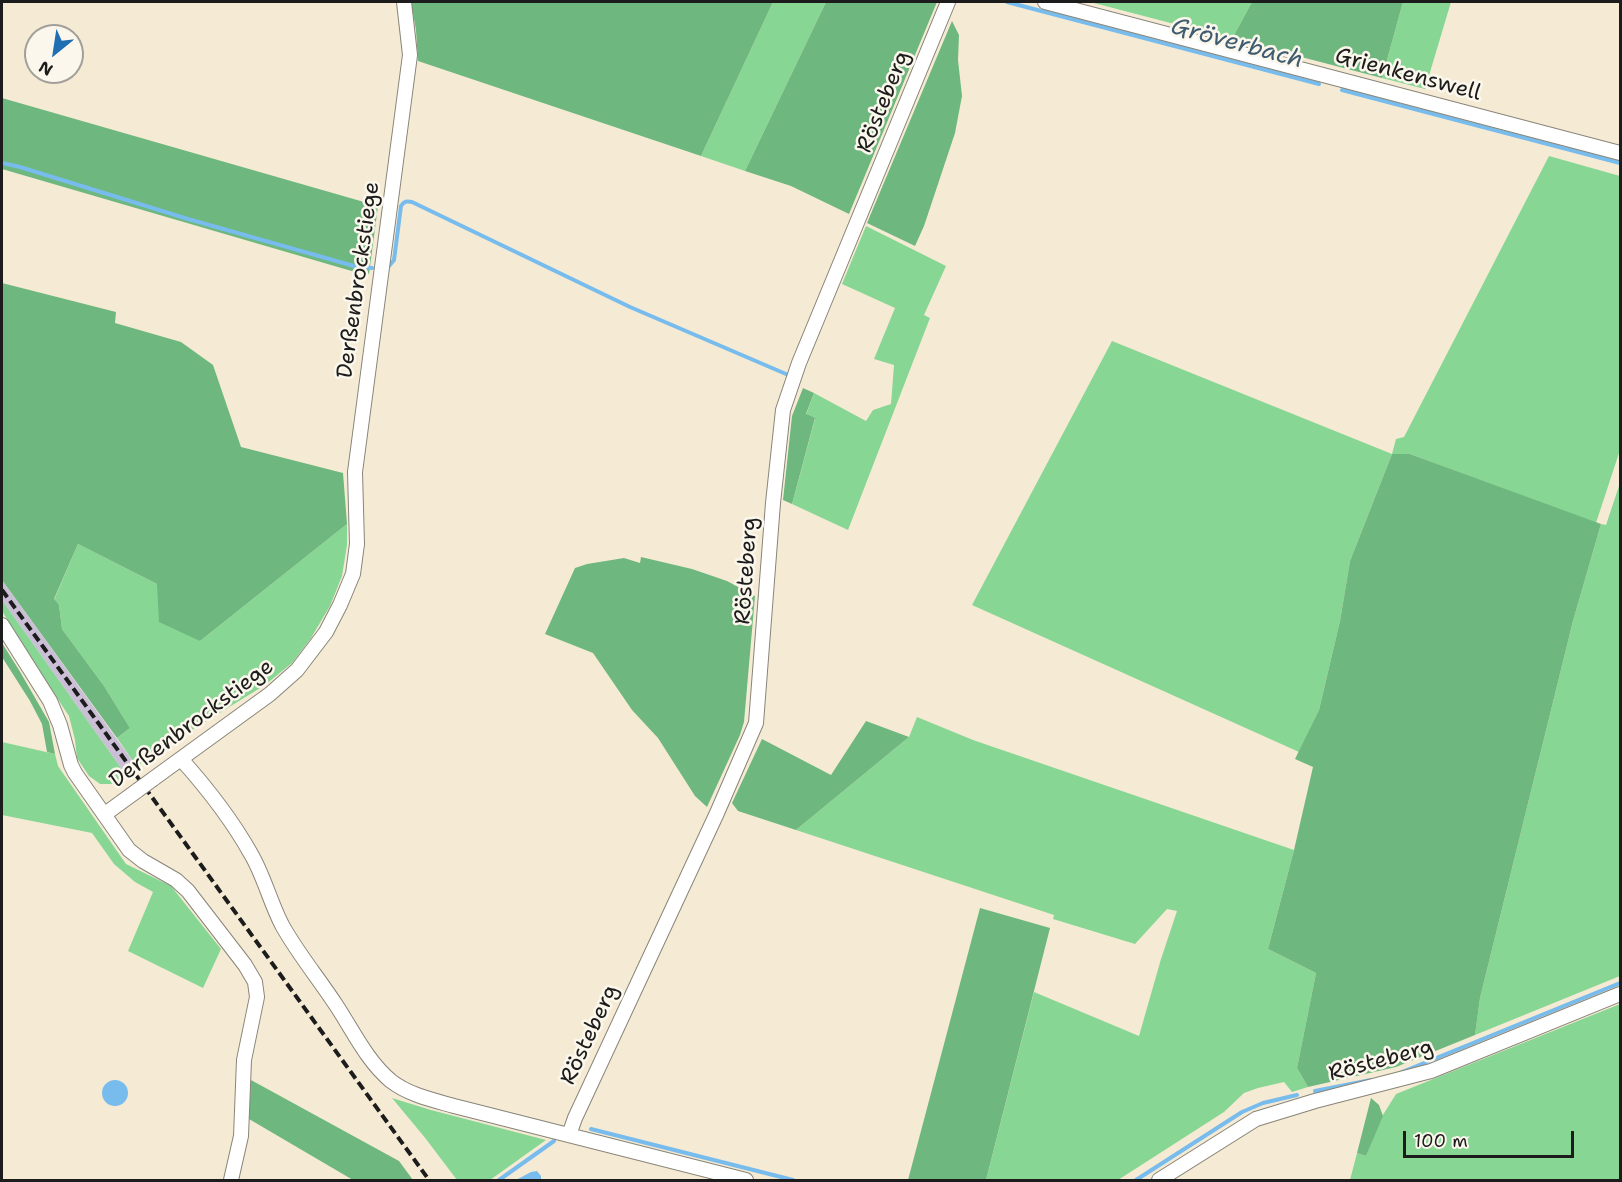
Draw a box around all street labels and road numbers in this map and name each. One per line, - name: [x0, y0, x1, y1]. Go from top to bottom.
- street label: Grienkenswell: [1332, 43, 1484, 107]
- street label: Rösteberg: [852, 47, 916, 157]
- street label: Derßenbrockstiege: [332, 180, 386, 380]
- street label: Rösteberg: [730, 517, 764, 625]
- street label: Derßenbrockstiege: [105, 654, 279, 794]
- street label: Rösteberg: [555, 981, 625, 1089]
- street label: Rösteberg: [1326, 1034, 1436, 1088]

